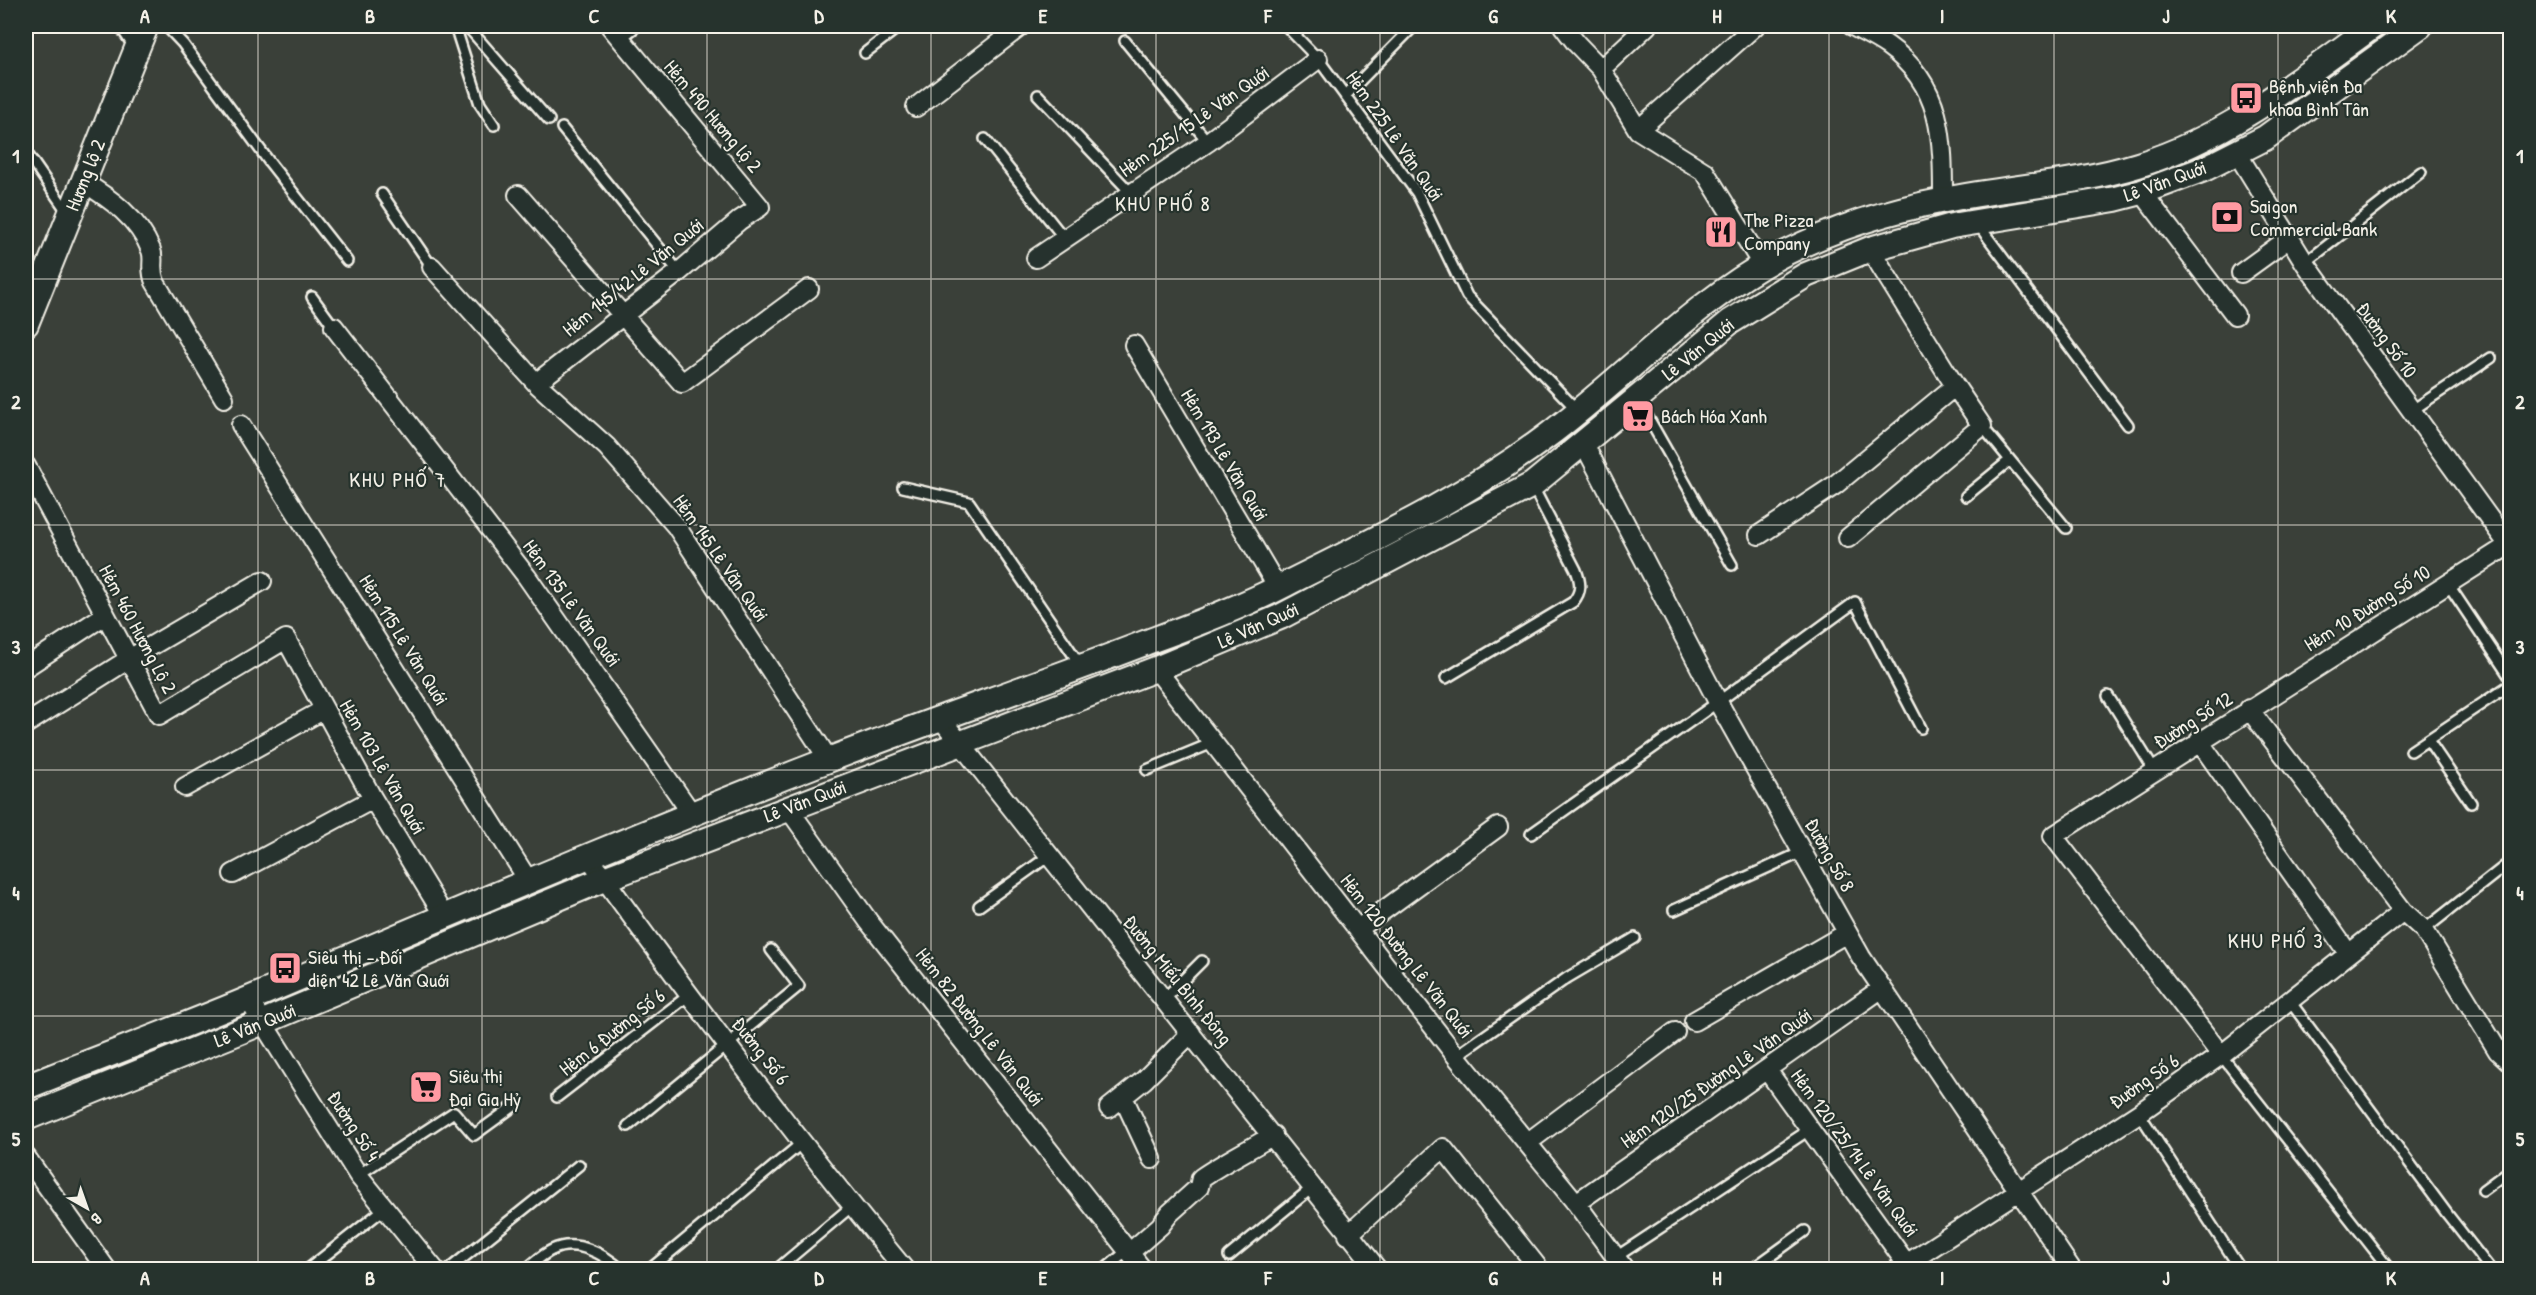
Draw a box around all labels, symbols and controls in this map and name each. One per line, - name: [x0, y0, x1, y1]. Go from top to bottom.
- text: A: [140, 2, 150, 29]
- text: B: [365, 2, 375, 29]
- text: C: [589, 2, 600, 29]
- text: D: [814, 2, 824, 29]
- text: E: [1039, 2, 1048, 29]
- text: F: [1263, 2, 1273, 29]
- text: G: [1488, 2, 1498, 29]
- text: H: [1712, 2, 1722, 29]
- text: I: [1940, 2, 1944, 29]
- text: J: [2162, 2, 2170, 29]
- text: K: [2386, 2, 2397, 29]
- street label: Hẻm 490 Hương lộ 2: [658, 54, 769, 178]
- street label: Hẻm 225/15 Lê Văn Quới: [1113, 59, 1274, 183]
- street label: Hẻm 225 Lê Văn Quới: [1340, 65, 1451, 206]
- place label: Bệnh viện Đa khoa Bình Tân: [2269, 72, 2369, 122]
- bus stop icon: Bệnh viện Đa khoa Bình Tân: [2228, 80, 2264, 116]
- street label: Hương lộ 2: [58, 134, 111, 215]
- text: 1: [12, 142, 20, 169]
- text: 1: [2516, 142, 2524, 169]
- street label: Lê Văn Quới: [2120, 153, 2210, 208]
- district label: KHU PHỐ 8: [1115, 189, 1211, 218]
- place label: Saigon Commercial Bank: [2250, 192, 2377, 242]
- bank icon: Saigon Commercial Bank: [2209, 199, 2245, 235]
- place label: The Pizza Company: [1744, 206, 1814, 256]
- street label: Hẻm 145/42 Lê Văn Quới: [556, 211, 709, 342]
- restaurant icon: The Pizza Company: [1703, 214, 1739, 250]
- street label: Đường Số 10: [2351, 296, 2424, 383]
- street label: Lê Văn Quới: [1656, 311, 1740, 386]
- street label: Hẻm 193 Lê Văn Quới: [1175, 383, 1276, 526]
- text: 2: [11, 388, 21, 415]
- text: 2: [2515, 388, 2525, 415]
- supermarket icon: Bách Hóa Xanh: [1620, 398, 1656, 434]
- place label: Bách Hóa Xanh: [1661, 402, 1767, 429]
- district label: KHU PHỐ 7: [349, 465, 447, 494]
- street label: Hẻm 145 Lê Văn Quới: [667, 489, 775, 627]
- street label: Hẻm 135 Lê Văn Quới: [517, 534, 628, 672]
- street label: Hẻm 10 Đường Số 10: [2299, 558, 2435, 657]
- street label: Hẻm 460 Hương Lộ 2: [93, 560, 184, 698]
- street label: Hẻm 115 Lê Văn Quới: [353, 569, 455, 710]
- street label: Lê Văn Quới: [1213, 595, 1303, 654]
- text: 3: [12, 633, 21, 660]
- text: 3: [2516, 633, 2525, 660]
- street label: Đường Số 12: [2148, 684, 2238, 754]
- street label: Hẻm 103 Lê Văn Quới: [334, 694, 433, 839]
- street label: Lê Văn Quới: [760, 772, 850, 829]
- street label: Đường Số 8: [1799, 813, 1862, 896]
- street label: Hẻm 120 Đường Lê Văn Quới: [1335, 868, 1480, 1043]
- text: 4: [12, 879, 20, 906]
- text: 4: [2516, 879, 2524, 906]
- street label: Đường Miếu Bình Đông: [1117, 909, 1239, 1051]
- district label: KHU PHỐ 3: [2228, 926, 2324, 955]
- street label: Hẻm 82 Đường Lê Văn Quới: [910, 942, 1051, 1111]
- place label: Siêu thị - Đối diện 42 Lê Văn Quới: [308, 943, 450, 993]
- bus stop icon: Siêu thị - Đối diện 42 Lê Văn Quới: [267, 950, 303, 986]
- street label: Hẻm 6 Đường Số 6: [553, 982, 670, 1082]
- street label: Lê Văn Quới: [210, 996, 300, 1053]
- street label: Hẻm 120/25 Đường Lê Văn Quới: [1615, 1001, 1817, 1154]
- street label: Đường Số 6: [726, 1011, 796, 1090]
- street label: Đường Số 6: [2103, 1047, 2184, 1114]
- place label: Siêu thị Đại Gia Hỷ: [449, 1062, 521, 1112]
- street label: Hẻm 120/25/14 Lê Văn Quới: [1785, 1063, 1926, 1242]
- supermarket icon: Siêu thị Đại Gia Hỷ: [408, 1069, 444, 1105]
- street label: Đường Số 4: [322, 1085, 387, 1166]
- text: 5: [12, 1125, 21, 1152]
- text: 5: [2516, 1125, 2525, 1152]
- north arrow: [57, 1178, 117, 1238]
- text: B: [86, 1208, 107, 1231]
- text: A: [140, 1264, 150, 1291]
- text: B: [365, 1264, 375, 1291]
- text: C: [589, 1264, 600, 1291]
- text: D: [814, 1264, 824, 1291]
- text: E: [1039, 1264, 1048, 1291]
- text: F: [1263, 1264, 1273, 1291]
- text: G: [1488, 1264, 1498, 1291]
- text: H: [1712, 1264, 1722, 1291]
- text: I: [1940, 1264, 1944, 1291]
- text: J: [2162, 1264, 2170, 1291]
- text: K: [2386, 1264, 2397, 1291]

